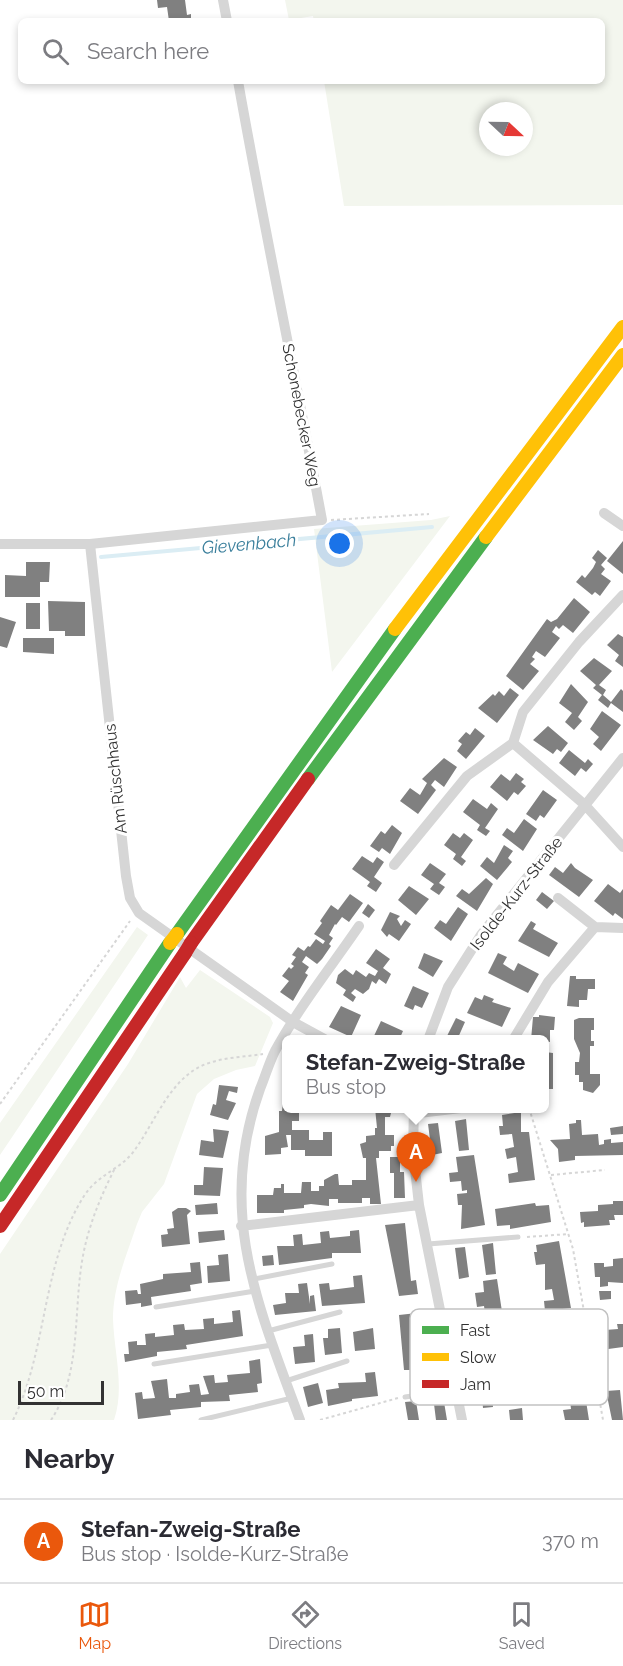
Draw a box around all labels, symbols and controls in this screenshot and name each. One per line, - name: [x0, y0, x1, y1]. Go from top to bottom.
- search box: [18, 18, 605, 84]
- icon: search: [39, 35, 72, 68]
- text: Search here: [87, 38, 209, 64]
- north arrow: [479, 102, 533, 156]
- street label: Schonebecker Weg: [278, 342, 325, 488]
- water label: Gievenbach: [201, 529, 297, 558]
- your location: [325, 529, 354, 558]
- street label: Am Rüschhaus: [100, 723, 131, 835]
- street label: Isolde-Kurz-Straße: [466, 833, 567, 954]
- popup: [282, 1035, 549, 1113]
- text: Stefan-Zweig-Straße: [306, 1049, 525, 1075]
- text: Bus stop: [306, 1075, 386, 1099]
- pin: A: [396, 1132, 436, 1182]
- legend: [410, 1309, 608, 1405]
- text: Fast: [460, 1321, 491, 1340]
- text: Slow: [460, 1348, 496, 1367]
- text: Jam: [460, 1375, 491, 1394]
- scale bar: [18, 1378, 104, 1406]
- text: 50 m: [27, 1382, 64, 1401]
- text: Nearby: [24, 1444, 114, 1474]
- text: Stefan-Zweig-Straße: [81, 1516, 301, 1542]
- text: A: [37, 1529, 50, 1553]
- text: 370 m: [542, 1529, 599, 1553]
- text: Bus stop · Isolde-Kurz-Straße: [81, 1542, 348, 1566]
- tab: Map: [78, 1598, 111, 1653]
- tab: Directions: [268, 1598, 342, 1653]
- tab: Saved: [499, 1598, 545, 1653]

